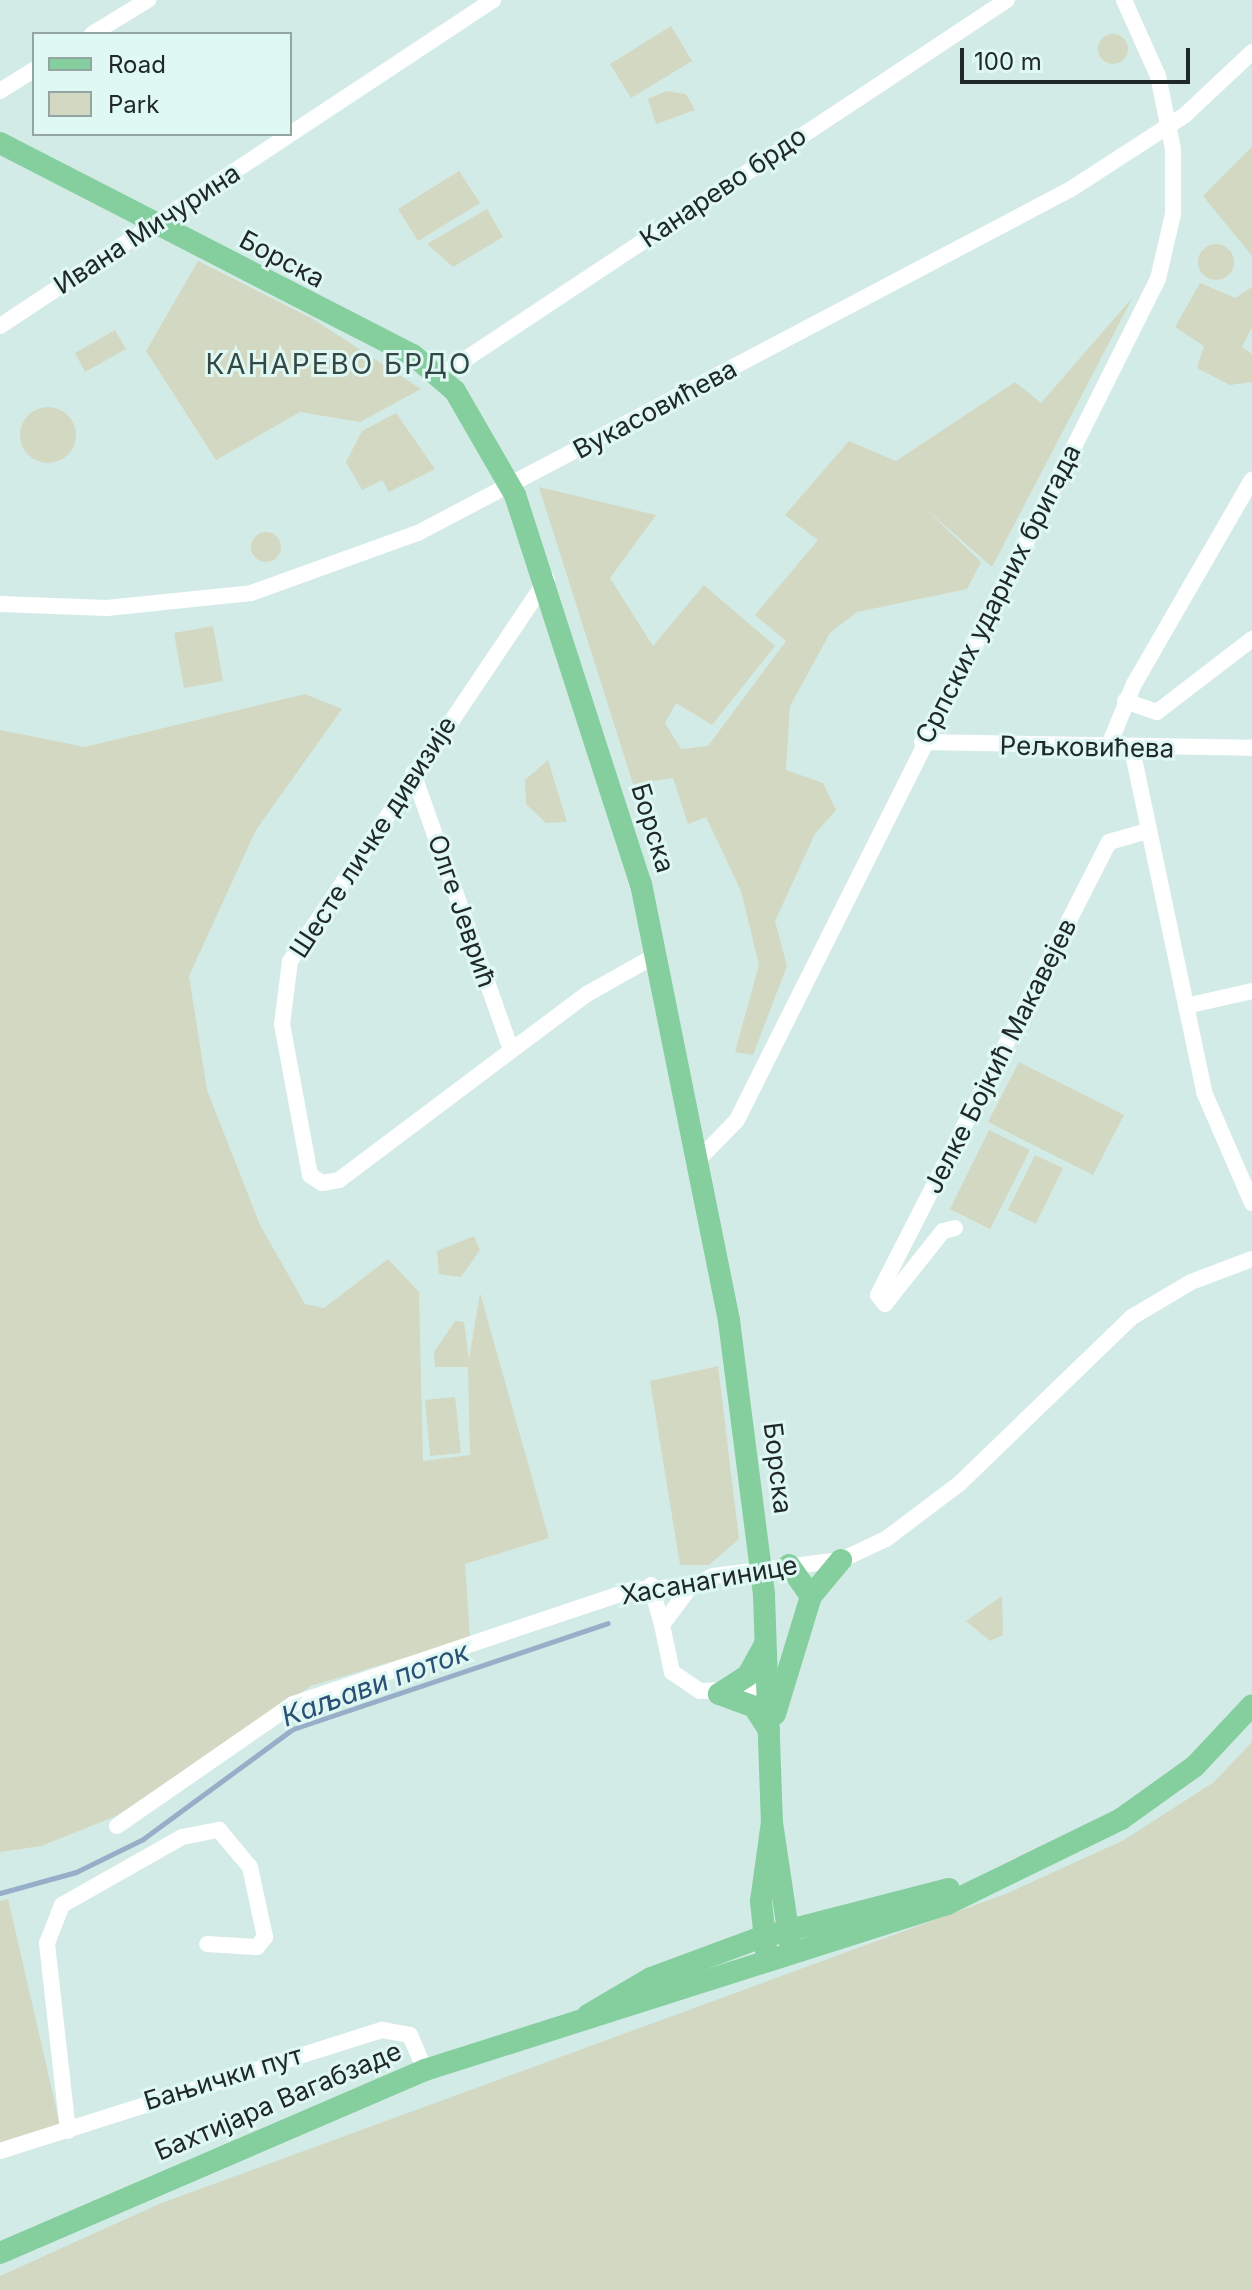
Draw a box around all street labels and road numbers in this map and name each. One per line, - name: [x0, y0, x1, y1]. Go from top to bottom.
- street label: Канарево брдо: [634, 120, 812, 254]
- street label: Ивана Мичурина: [48, 157, 246, 301]
- street label: Борска: [234, 224, 330, 294]
- street label: Вукасовићева: [568, 353, 742, 465]
- street label: Српских ударних бригада: [909, 439, 1087, 749]
- street label: Шесте личке дивизије: [283, 710, 463, 964]
- street label: Рељковићева: [999, 730, 1175, 764]
- street label: Борска: [625, 780, 681, 876]
- street label: Олге Јеврић: [421, 830, 503, 992]
- street label: Јелке Бојкић Макавејев: [917, 913, 1083, 1199]
- street label: Борска: [757, 1421, 799, 1515]
- street label: Хасанагинице: [618, 1549, 800, 1611]
- street label: Бахтијара Вагабзаде: [150, 2035, 406, 2167]
- street label: Бањички пут: [140, 2039, 306, 2117]

